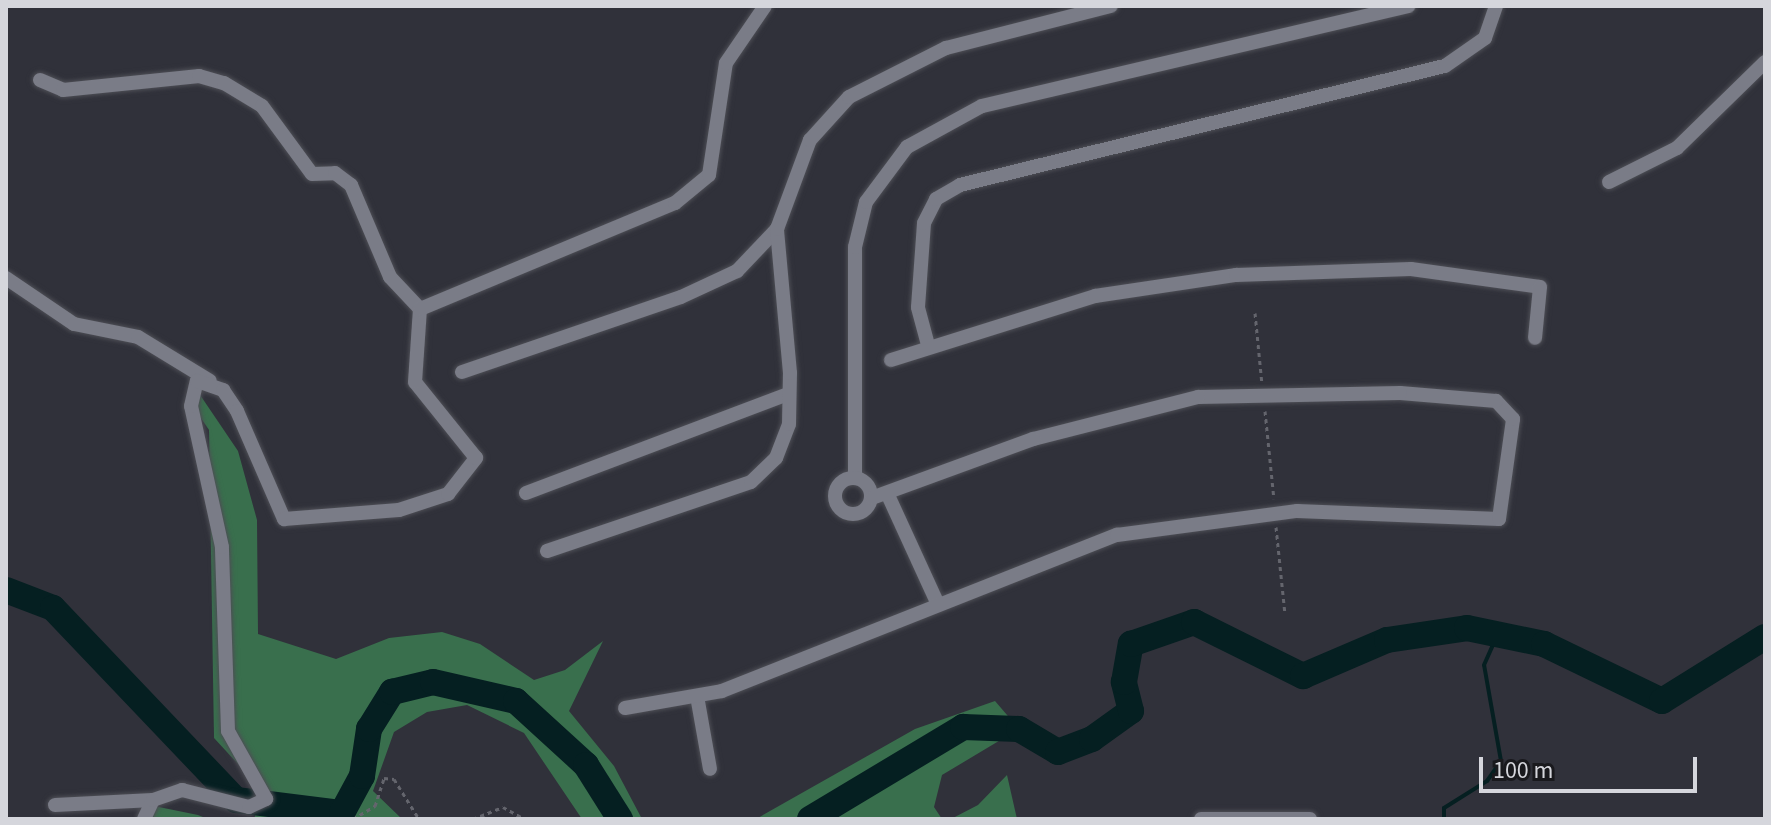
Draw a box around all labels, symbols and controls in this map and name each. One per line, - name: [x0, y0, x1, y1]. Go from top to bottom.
- scale bar: [1483, 741, 1701, 791]
- text: 100 m: [1493, 753, 1553, 788]

